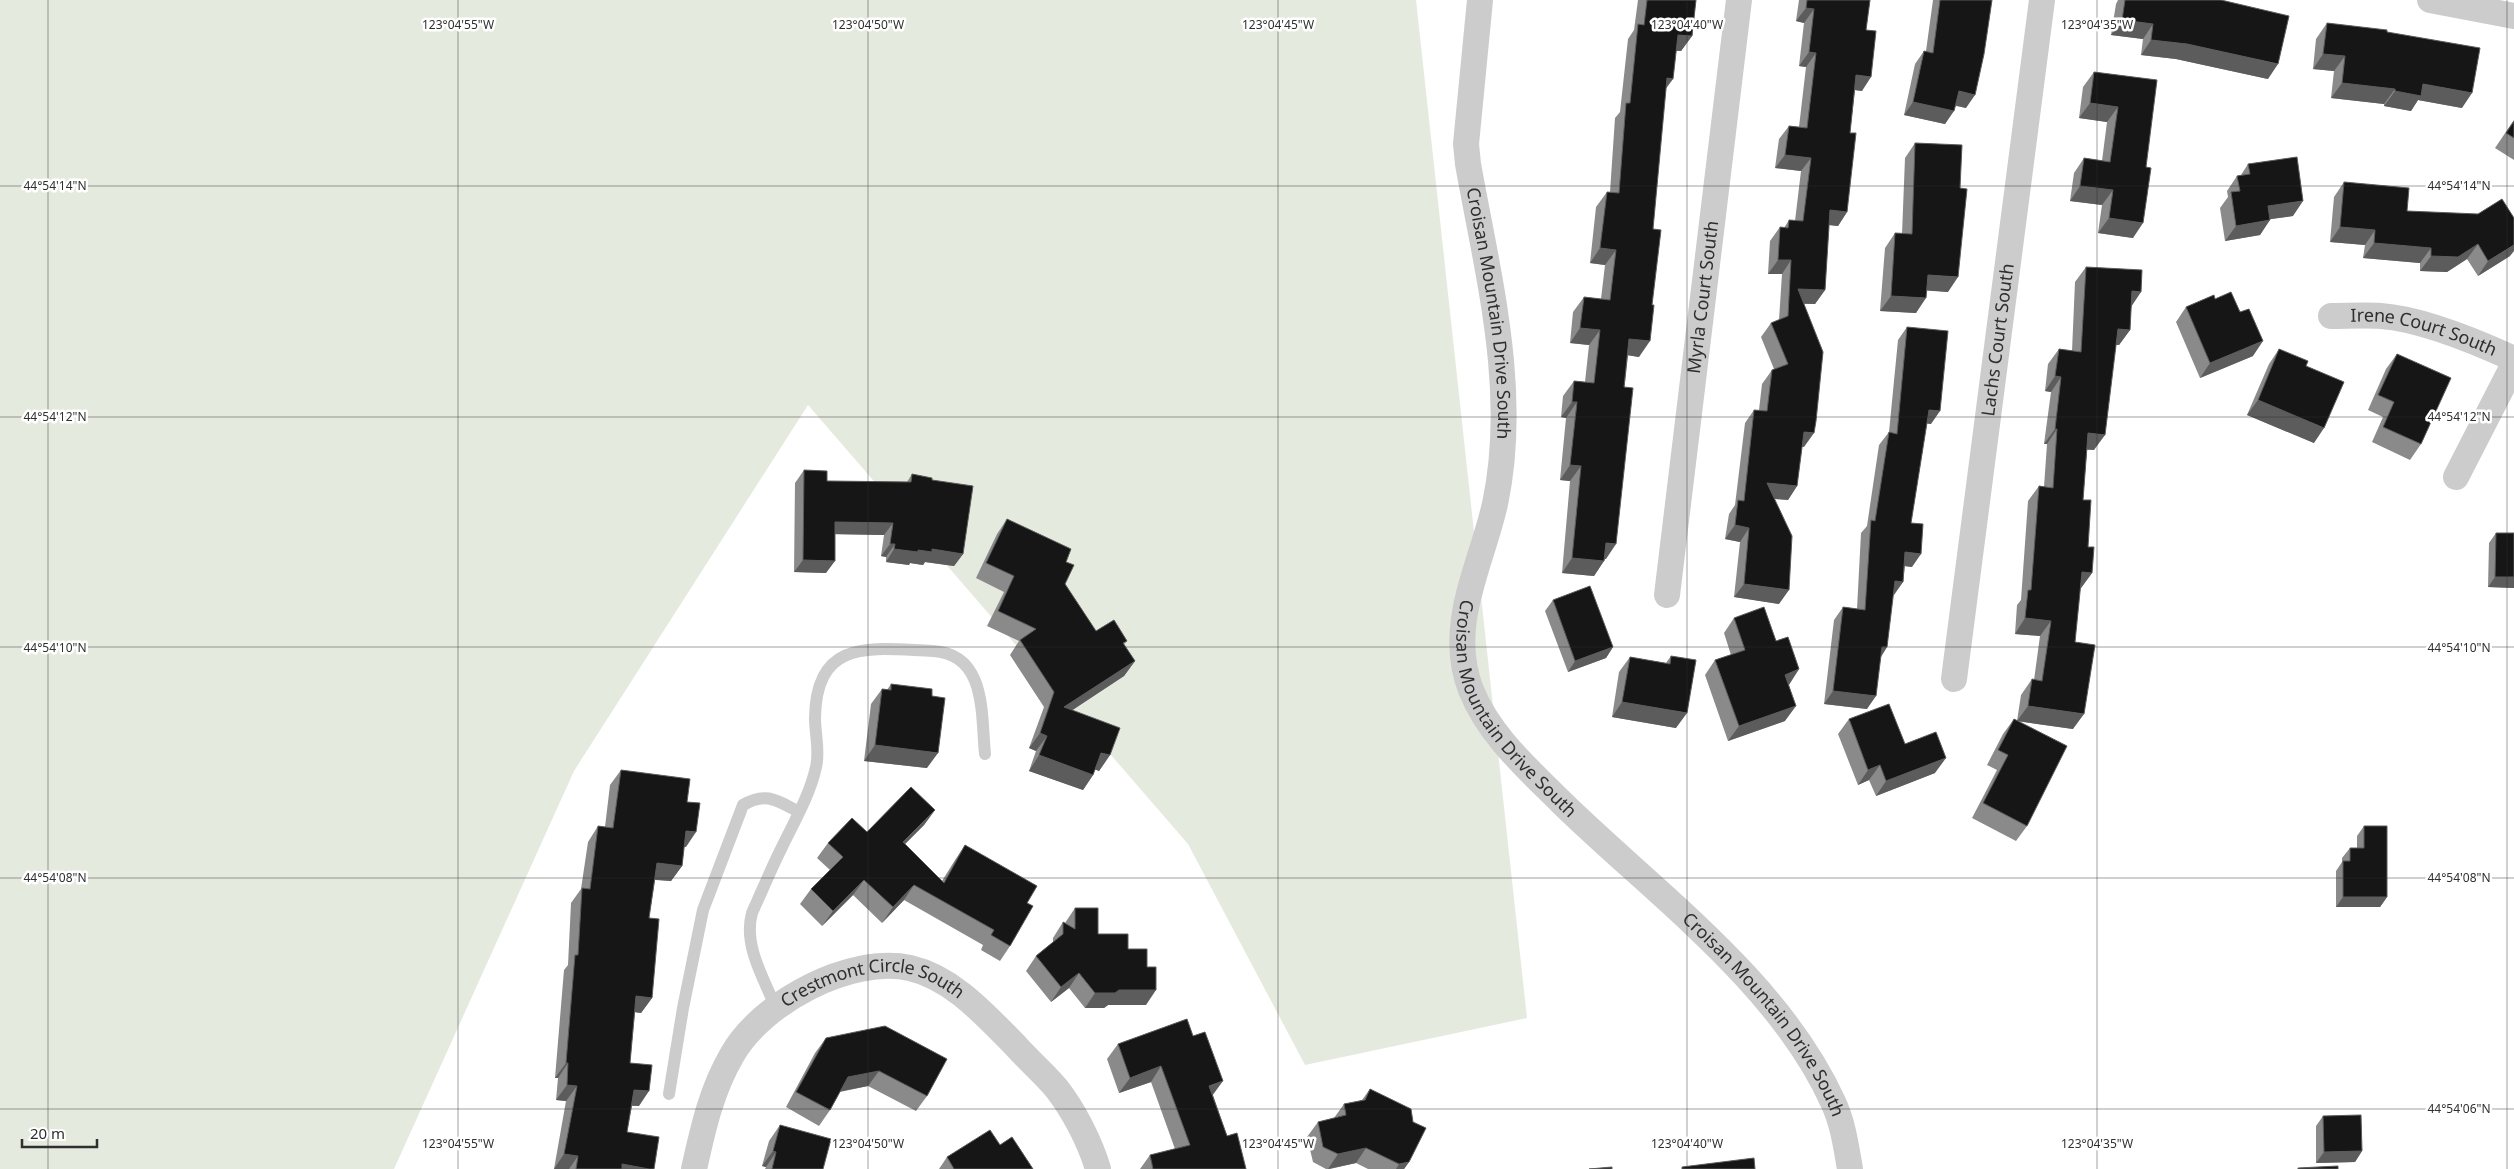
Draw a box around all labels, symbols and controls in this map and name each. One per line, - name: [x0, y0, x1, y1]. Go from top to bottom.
- text: 123°04'55"W: [422, 16, 494, 33]
- text: 123°04'50"W: [832, 16, 904, 33]
- text: 123°04'45"W: [1242, 16, 1314, 33]
- text: 123°04'40"W: [1651, 16, 1723, 33]
- text: 123°04'35"W: [2061, 16, 2133, 33]
- text: 44°54'14"N: [23, 177, 87, 194]
- text: 44°54'14"N: [2427, 177, 2491, 194]
- street label: Croisan Mountain Drive South: [1462, 185, 1517, 440]
- street label: Myrla Court South: [1681, 219, 1723, 375]
- street label: Lachs Court South: [1975, 262, 2019, 418]
- street label: Irene Court South: [2350, 303, 2501, 361]
- text: 44°54'12"N: [23, 408, 87, 425]
- text: 44°54'12"N: [2427, 408, 2491, 425]
- street label: Croisan Mountain Drive South: [1451, 598, 1583, 822]
- text: 44°54'10"N: [23, 639, 87, 656]
- text: 44°54'10"N: [2427, 639, 2491, 656]
- text: 44°54'08"N: [23, 869, 87, 886]
- text: 44°54'08"N: [2427, 869, 2491, 886]
- street label: Croisan Mountain Drive South: [1678, 907, 1851, 1120]
- text: Crestmont Circle South: [775, 953, 970, 1012]
- street label: Crestmont Circle South: [775, 991, 971, 1019]
- text: 44°54'06"N: [2427, 1100, 2491, 1117]
- scale bar: [22, 1116, 98, 1148]
- text: 20 m: [30, 1123, 65, 1143]
- text: 123°04'55"W: [422, 1135, 494, 1152]
- text: 123°04'50"W: [832, 1135, 904, 1152]
- text: 123°04'45"W: [1242, 1135, 1314, 1152]
- text: 123°04'40"W: [1651, 1135, 1723, 1152]
- text: 123°04'35"W: [2061, 1135, 2133, 1152]

